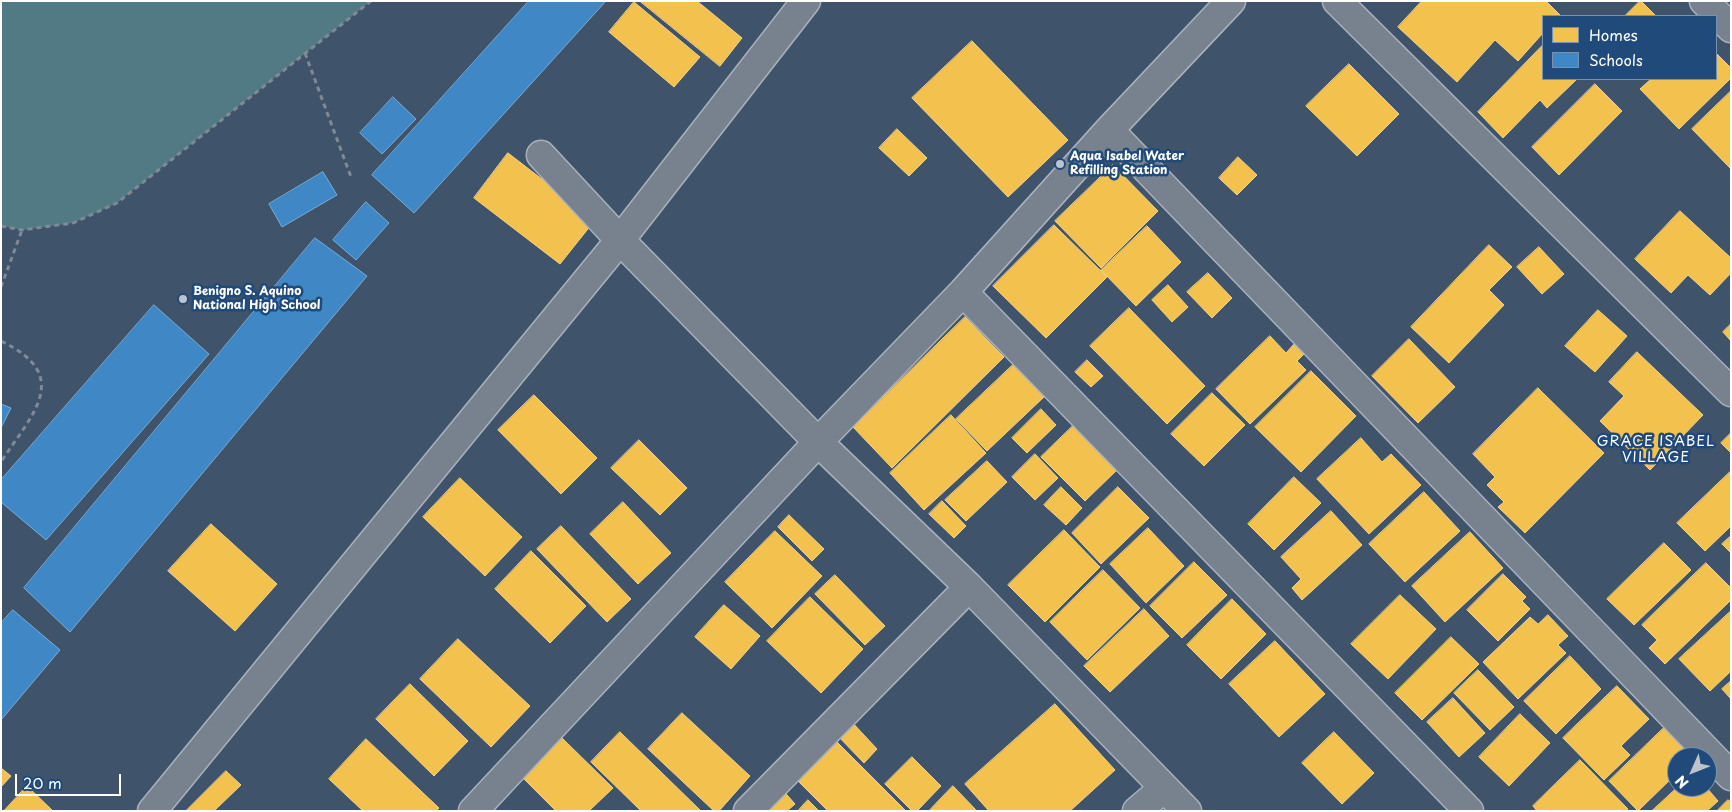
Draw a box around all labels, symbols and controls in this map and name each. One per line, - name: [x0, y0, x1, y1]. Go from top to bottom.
- legend: [1542, 15, 1717, 80]
- text: Homes: [1589, 23, 1638, 46]
- text: Schools: [1589, 48, 1643, 71]
- place label: Aqua Isabel Water Refilling Station: [1070, 150, 1184, 178]
- marker: Aqua Isabel Water Refilling Station: [1054, 158, 1066, 170]
- place label: Benigno S. Aquino National High School: [193, 285, 321, 313]
- marker: Benigno S. Aquino National High School: [177, 293, 189, 305]
- district label: GRACE ISABEL VILLAGE: [1596, 434, 1716, 467]
- north arrow: [1667, 747, 1717, 797]
- scale bar: [18, 764, 124, 796]
- text: 20 m: [23, 771, 62, 794]
- text: N: [1670, 771, 1693, 793]

